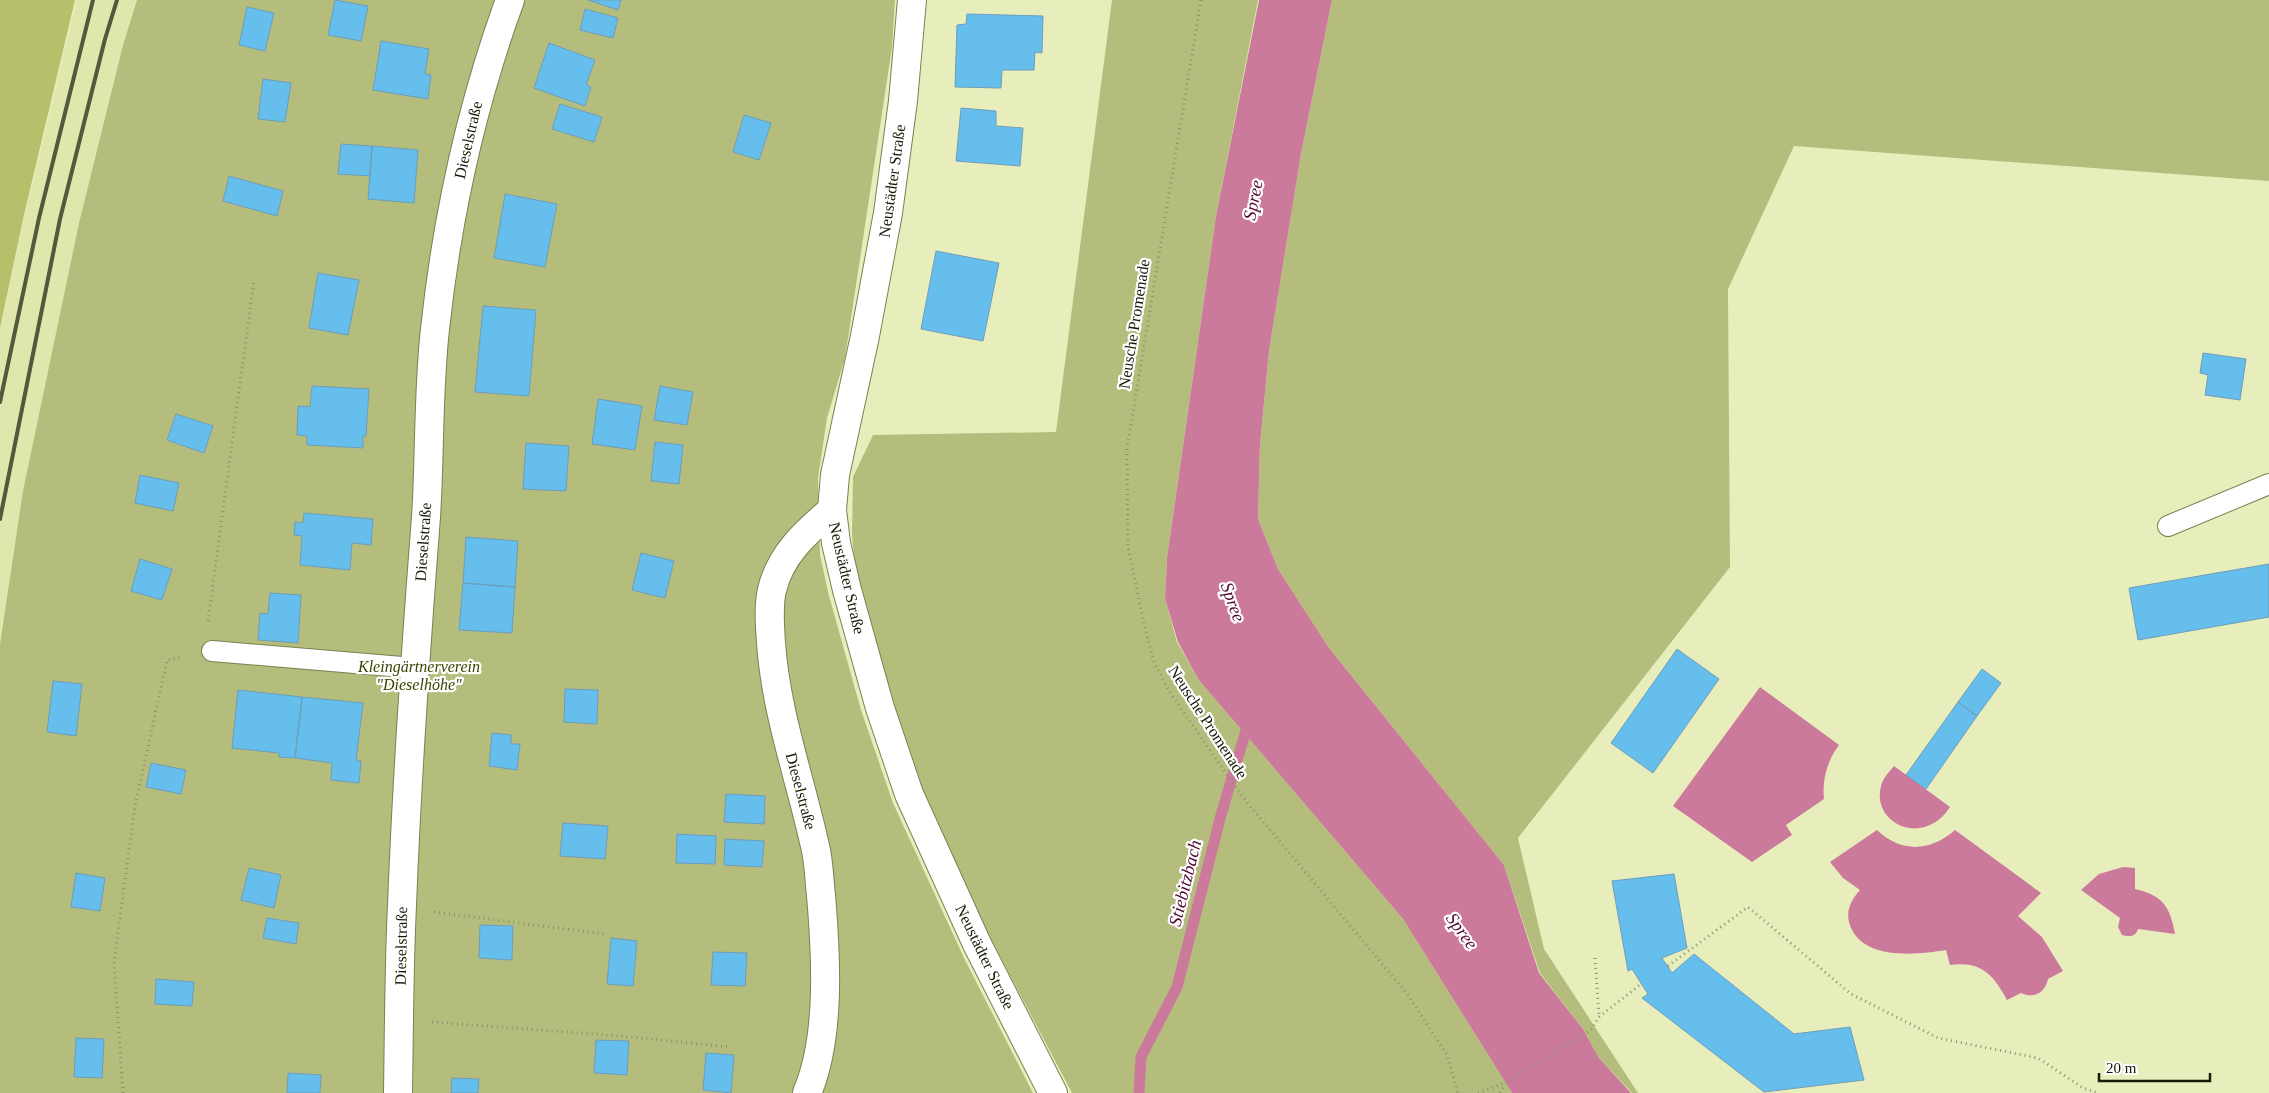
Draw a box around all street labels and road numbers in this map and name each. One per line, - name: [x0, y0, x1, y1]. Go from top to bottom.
- street label: Dieselstraße: [451, 100, 485, 180]
- street label: Neustädter Straße: [876, 123, 908, 239]
- street label: Neusche Promenade: [1115, 258, 1153, 390]
- street label: Dieselstraße: [412, 502, 434, 582]
- street label: Neustädter Straße: [826, 520, 868, 636]
- street label: Neusche Promenade: [1165, 662, 1251, 782]
- street label: Dieselstraße: [783, 751, 819, 831]
- street label: Neustädter Straße: [952, 902, 1018, 1012]
- street label: Dieselstraße: [392, 906, 410, 986]

